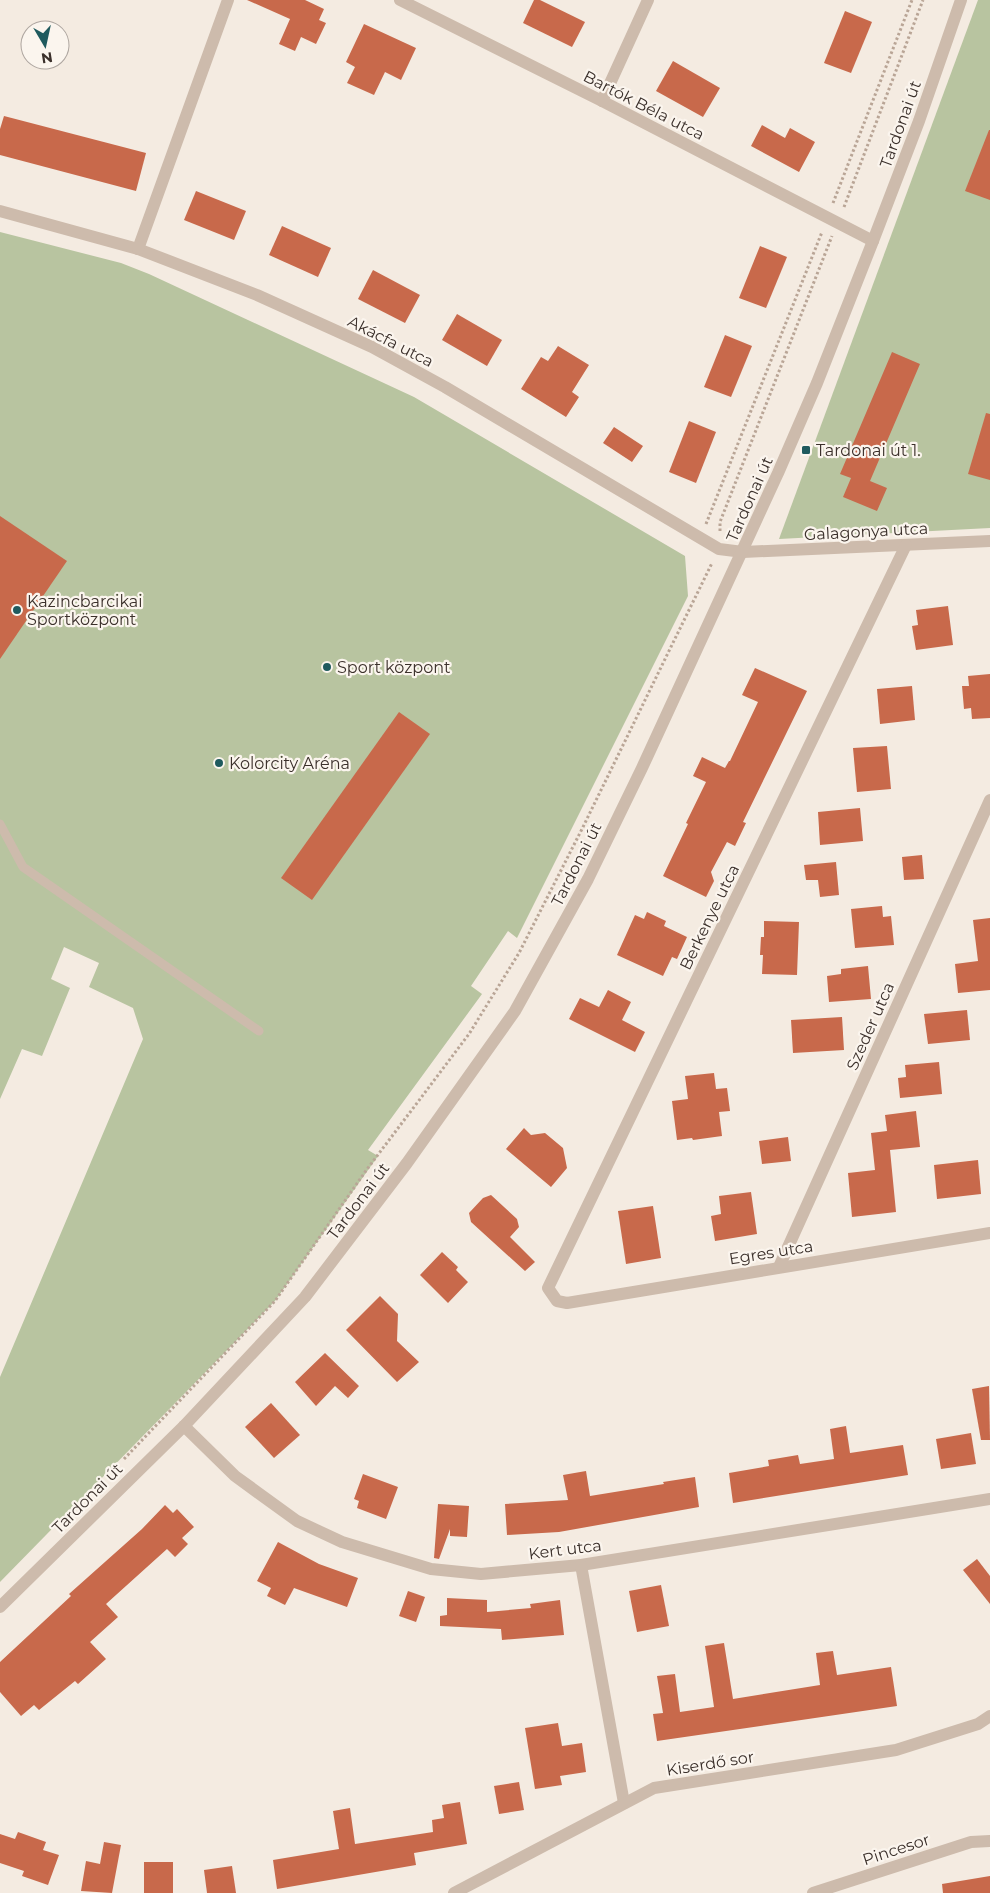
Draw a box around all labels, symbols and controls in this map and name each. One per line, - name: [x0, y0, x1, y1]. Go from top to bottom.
- north arrow: [20, 20, 70, 70]
- text: N: [40, 48, 54, 68]
- street label: Bartók Béla utca: [580, 67, 707, 144]
- street label: Tardonai út: [876, 78, 925, 170]
- street label: Akácfa utca: [345, 312, 437, 371]
- place label: Tardonai út 1.: [816, 441, 921, 460]
- marker: Tardonai út 1.: [800, 444, 812, 456]
- street label: Tardonai út: [722, 453, 777, 545]
- street label: Galagonya utca: [803, 519, 929, 544]
- place label: Kazincbarcikai Sportközpont: [27, 592, 143, 629]
- marker: Kazincbarcikai Sportközpont: [11, 604, 23, 616]
- place label: Sport központ: [337, 658, 451, 677]
- marker: Sport központ: [321, 661, 333, 673]
- place label: Kolorcity Aréna: [229, 754, 350, 773]
- marker: Kolorcity Aréna: [213, 757, 225, 769]
- street label: Tardonai út: [547, 819, 606, 909]
- street label: Berkenye utca: [676, 861, 743, 973]
- street label: Szeder utca: [843, 979, 898, 1073]
- street label: Tardonai út: [323, 1159, 394, 1243]
- street label: Egres utca: [728, 1236, 814, 1269]
- street label: Tardonai út: [48, 1459, 127, 1537]
- street label: Kert utca: [527, 1536, 603, 1563]
- street label: Kiserdő sor: [665, 1747, 755, 1780]
- street label: Pincesor: [860, 1830, 932, 1869]

